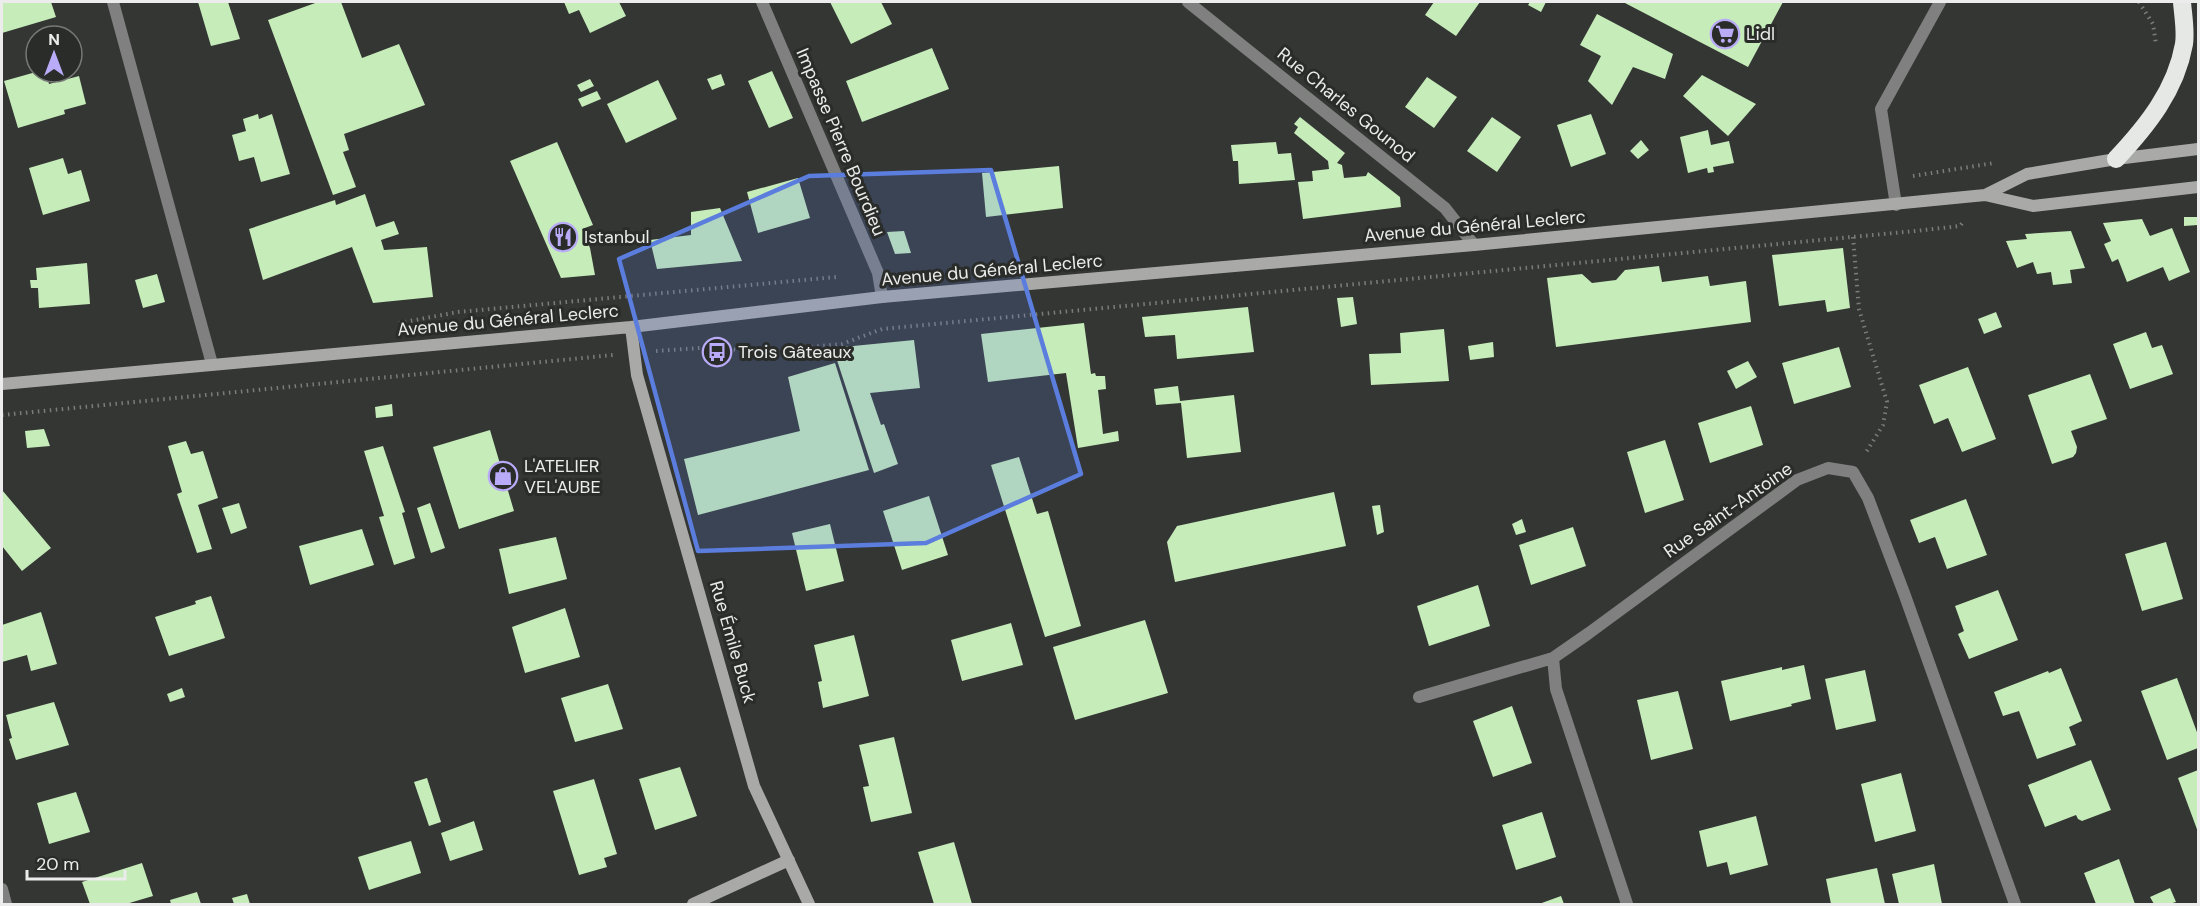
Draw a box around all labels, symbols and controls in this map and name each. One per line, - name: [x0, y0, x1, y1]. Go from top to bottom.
- supermarket icon: Lidl: [1709, 18, 1741, 50]
- place label: Lidl: [1746, 22, 1775, 46]
- north arrow: [24, 24, 84, 84]
- text: N: [48, 29, 60, 50]
- street label: Rue Charles Gounod: [1272, 42, 1420, 168]
- street label: Impasse Pierre Bourdieu: [791, 44, 891, 240]
- street label: Avenue du Général Leclerc: [1363, 204, 1587, 248]
- restaurant icon: Istanbul: [547, 221, 579, 253]
- place label: Istanbul: [584, 225, 650, 249]
- street label: Avenue du Général Leclerc: [880, 248, 1104, 292]
- street label: Avenue du Général Leclerc: [396, 298, 620, 342]
- bus stop icon: Trois Gâteaux: [701, 336, 733, 368]
- place label: Trois Gâteaux: [738, 340, 852, 364]
- place label: L'ATELIER VEL'AUBE: [524, 454, 601, 499]
- street label: Rue Saint-Antoine: [1659, 457, 1797, 563]
- shop icon: L'ATELIER VEL'AUBE: [487, 460, 519, 492]
- street label: Rue Émile Buck: [704, 578, 762, 706]
- scale bar: [27, 843, 124, 881]
- text: 20 m: [36, 852, 79, 876]

